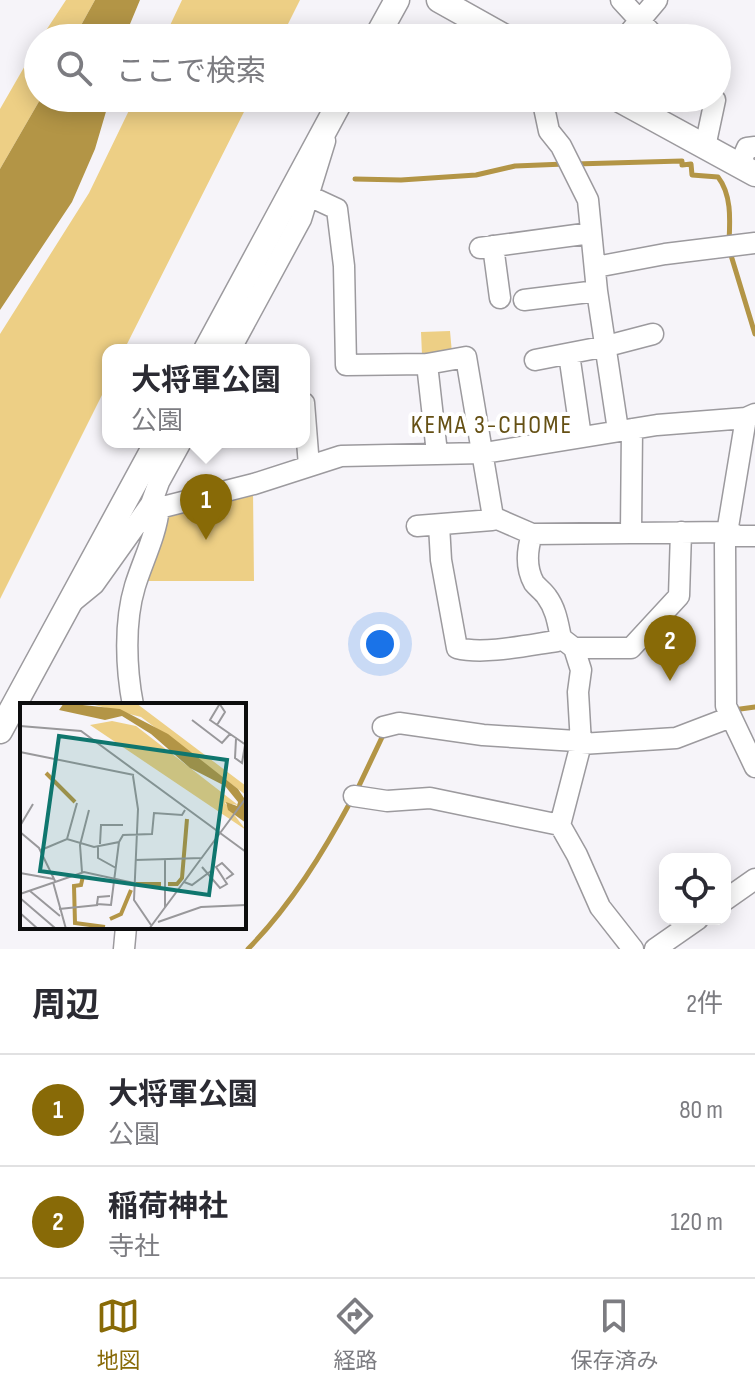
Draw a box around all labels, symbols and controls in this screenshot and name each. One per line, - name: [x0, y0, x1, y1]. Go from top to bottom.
- search box: [24, 24, 731, 112]
- icon: search: [52, 46, 96, 90]
- text: ここで検索: [116, 54, 266, 90]
- popup: [102, 344, 310, 448]
- text: 大将軍公園: [131, 363, 281, 399]
- text: 公園: [131, 406, 183, 437]
- district label: KEMA 3-CHOME: [411, 410, 573, 441]
- pin: 1: [180, 474, 232, 540]
- pin: 2: [644, 615, 696, 681]
- your location: [360, 624, 400, 664]
- inset map: [20, 703, 246, 929]
- map controls: [659, 853, 731, 925]
- button: locate: [659, 853, 731, 925]
- text: 周辺: [32, 985, 100, 1026]
- text: 2件: [686, 989, 723, 1020]
- text: 大将軍公園: [108, 1077, 258, 1113]
- text: 1: [53, 1095, 63, 1126]
- text: 80 m: [679, 1095, 723, 1126]
- text: 公園: [108, 1120, 160, 1151]
- text: 稲荷神社: [108, 1189, 228, 1225]
- text: 2: [52, 1207, 64, 1238]
- text: 120 m: [670, 1207, 723, 1238]
- text: 寺社: [108, 1232, 160, 1263]
- tab: 地図: [96, 1294, 141, 1375]
- tab: 経路: [333, 1294, 378, 1375]
- tab: 保存済み: [570, 1294, 659, 1375]

